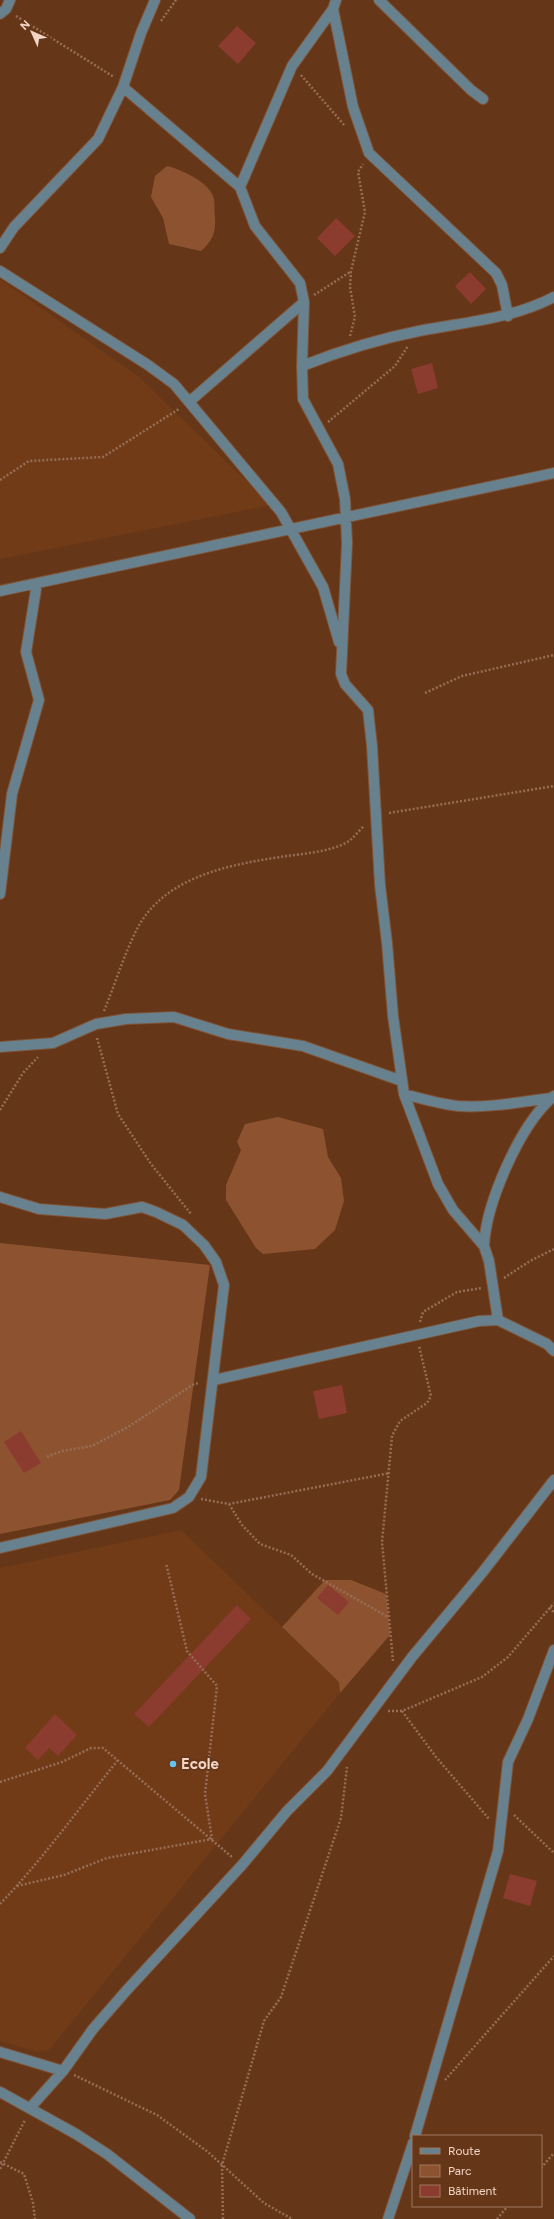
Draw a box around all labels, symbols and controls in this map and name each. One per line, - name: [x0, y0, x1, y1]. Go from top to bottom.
- north arrow: [12, 12, 52, 52]
- text: N: [18, 18, 33, 33]
- place label: Ecole: [181, 1755, 219, 1773]
- marker: Ecole: [168, 1759, 178, 1769]
- legend: [412, 2135, 542, 2207]
- text: Route: [448, 2144, 481, 2158]
- text: Parc: [448, 2164, 472, 2178]
- text: Bâtiment: [448, 2184, 497, 2198]

